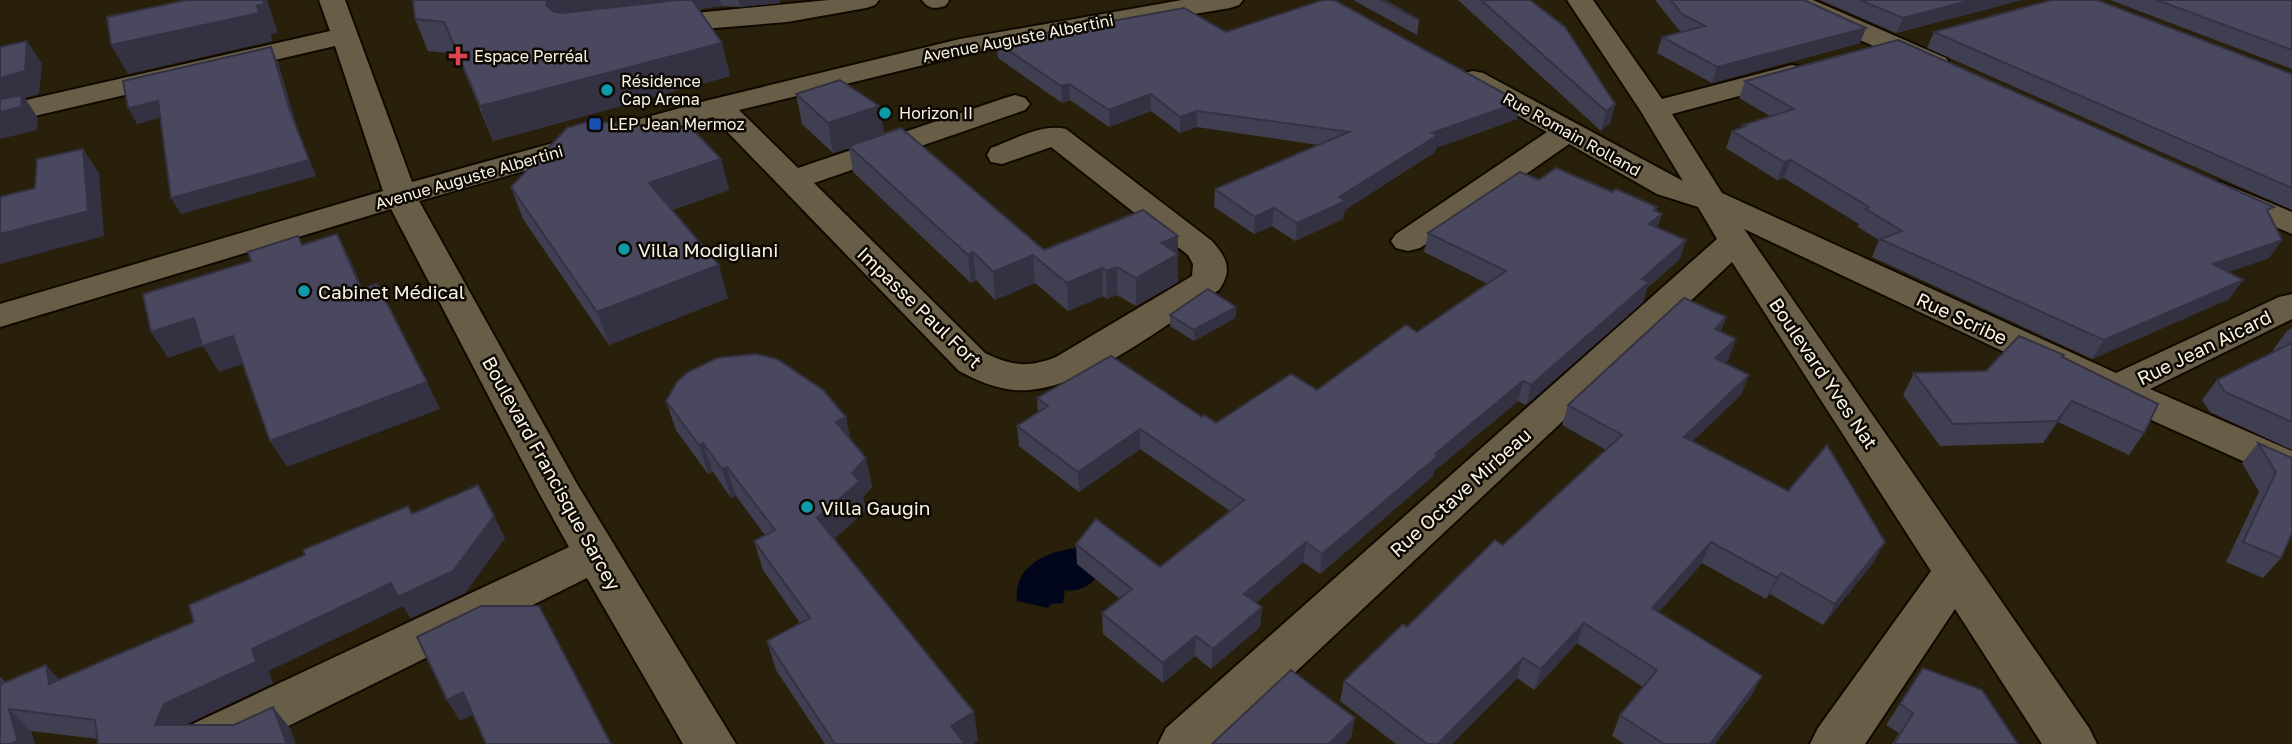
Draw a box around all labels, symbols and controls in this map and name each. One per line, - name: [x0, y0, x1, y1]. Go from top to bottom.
- street label: Avenue Auguste Albertini: [921, 10, 1115, 66]
- marker: Espace Perréal: [448, 46, 468, 66]
- place label: Espace Perréal: [474, 46, 588, 66]
- place label: Résidence Cap Arena: [621, 71, 701, 109]
- marker: Résidence Cap Arena: [599, 82, 615, 98]
- street label: Rue Romain Rolland: [1500, 88, 1644, 180]
- place label: Horizon II: [899, 103, 973, 123]
- marker: Horizon II: [877, 105, 893, 121]
- place label: LEP Jean Mermoz: [609, 114, 745, 134]
- marker: LEP Jean Mermoz: [587, 116, 603, 132]
- street label: Avenue Auguste Albertini: [373, 141, 565, 213]
- place label: Villa Modigliani: [638, 238, 778, 261]
- marker: Villa Modigliani: [616, 241, 632, 257]
- street label: Impasse Paul Fort: [853, 242, 987, 372]
- place label: Cabinet Médical: [318, 280, 465, 303]
- marker: Cabinet Médical: [296, 283, 312, 299]
- street label: Rue Scribe: [1913, 287, 2011, 349]
- street label: Boulevard Yves Nat: [1765, 293, 1883, 453]
- street label: Rue Jean Aicard: [2133, 305, 2275, 389]
- street label: Boulevard Francisque Sarcey: [478, 352, 626, 594]
- street label: Rue Octave Mirbeau: [1385, 423, 1535, 561]
- place label: Villa Gaugin: [821, 496, 931, 519]
- marker: Villa Gaugin: [799, 499, 815, 515]

